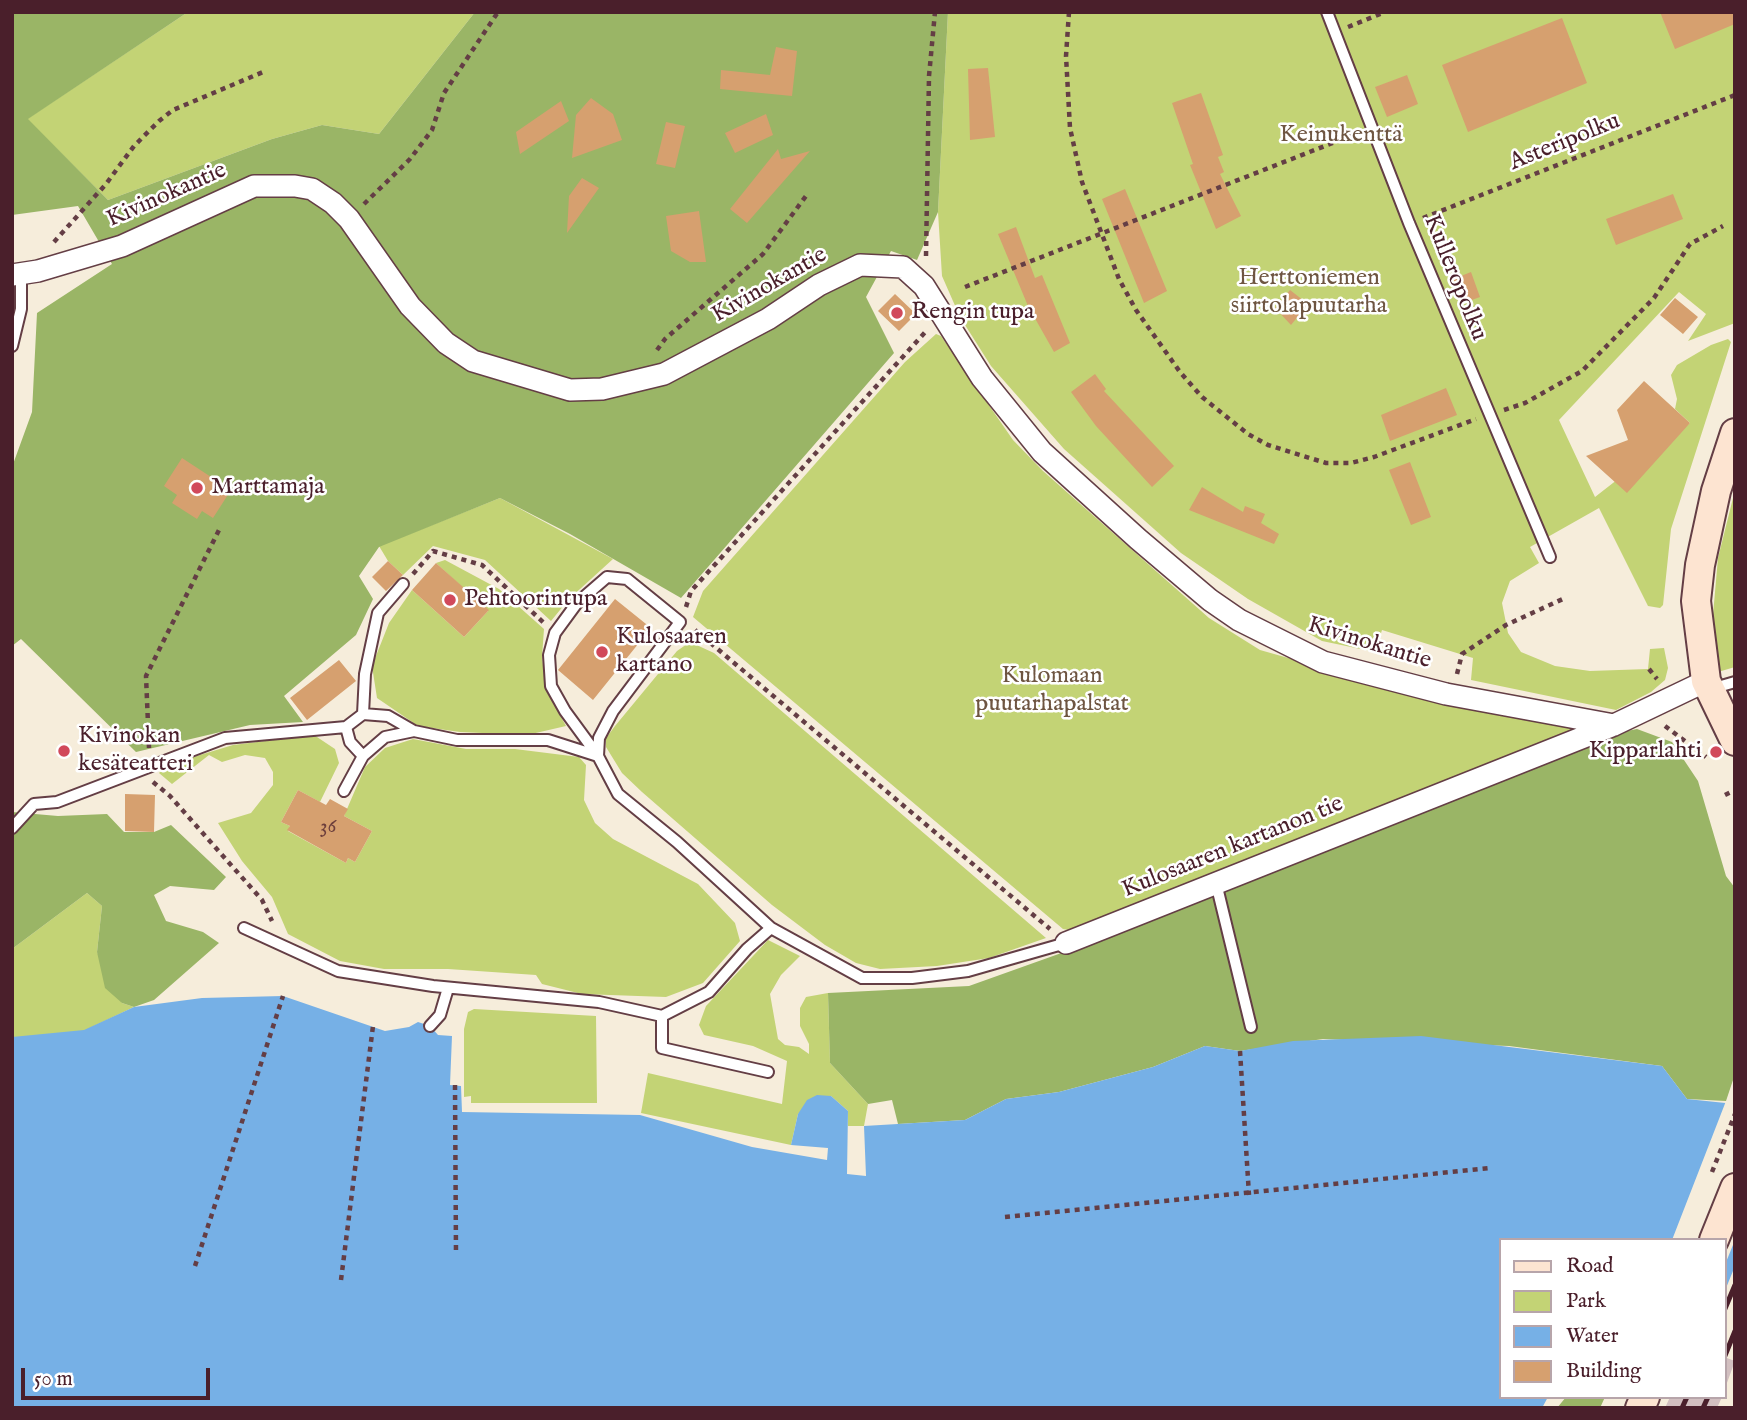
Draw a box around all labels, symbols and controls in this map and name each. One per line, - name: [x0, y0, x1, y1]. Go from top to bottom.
- street label: Asteripolku: [1505, 108, 1625, 178]
- park label: Keinukenttä: [1279, 122, 1403, 150]
- street label: Kivinokantie: [103, 157, 231, 235]
- street label: Kulleropolku: [1416, 211, 1492, 345]
- street label: Kivinokantie: [707, 242, 833, 330]
- park label: Herttoniemen siirtolapuutarha: [1231, 265, 1387, 321]
- place label: Rengin tupa: [911, 299, 1034, 327]
- marker: Rengin tupa: [889, 305, 905, 321]
- place label: Marttamaja: [211, 474, 325, 502]
- marker: Marttamaja: [189, 480, 205, 496]
- place label: Pehtoorintupa: [464, 586, 607, 614]
- marker: Pehtoorintupa: [442, 592, 458, 608]
- street label: Kivinokantie: [1304, 612, 1434, 676]
- place label: Kulosaaren kartano: [616, 624, 727, 680]
- marker: Kulosaaren kartano: [594, 644, 610, 660]
- park label: Kulomaan puutarhapalstat: [975, 663, 1129, 719]
- place label: Kivinokan kesäteatteri: [78, 723, 193, 779]
- place label: Kipparlahti: [1589, 738, 1702, 766]
- marker: Kivinokan kesäteatteri: [56, 743, 72, 759]
- marker: Kipparlahti: [1708, 744, 1724, 760]
- street label: Kulosaaren kartanon tie: [1118, 790, 1348, 906]
- house number: 36: [320, 815, 336, 841]
- legend: [1498, 1238, 1726, 1399]
- text: Road: [1566, 1253, 1613, 1280]
- text: Park: [1566, 1288, 1606, 1315]
- text: Water: [1566, 1323, 1618, 1350]
- scale bar: [24, 1354, 214, 1398]
- text: Building: [1566, 1358, 1641, 1385]
- text: 50 m: [34, 1366, 73, 1393]

